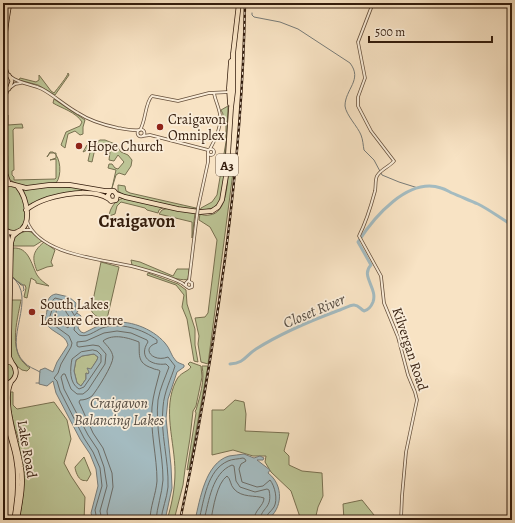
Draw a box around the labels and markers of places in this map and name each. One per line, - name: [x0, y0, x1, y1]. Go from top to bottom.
- place label: Craigavon Omniplex: [168, 110, 226, 145]
- marker: Craigavon Omniplex: [155, 122, 165, 132]
- place label: Hope Church: [87, 137, 164, 156]
- marker: Hope Church: [74, 141, 84, 151]
- place label: South Lakes Leisure Centre: [40, 295, 123, 330]
- marker: South Lakes Leisure Centre: [27, 307, 37, 317]

